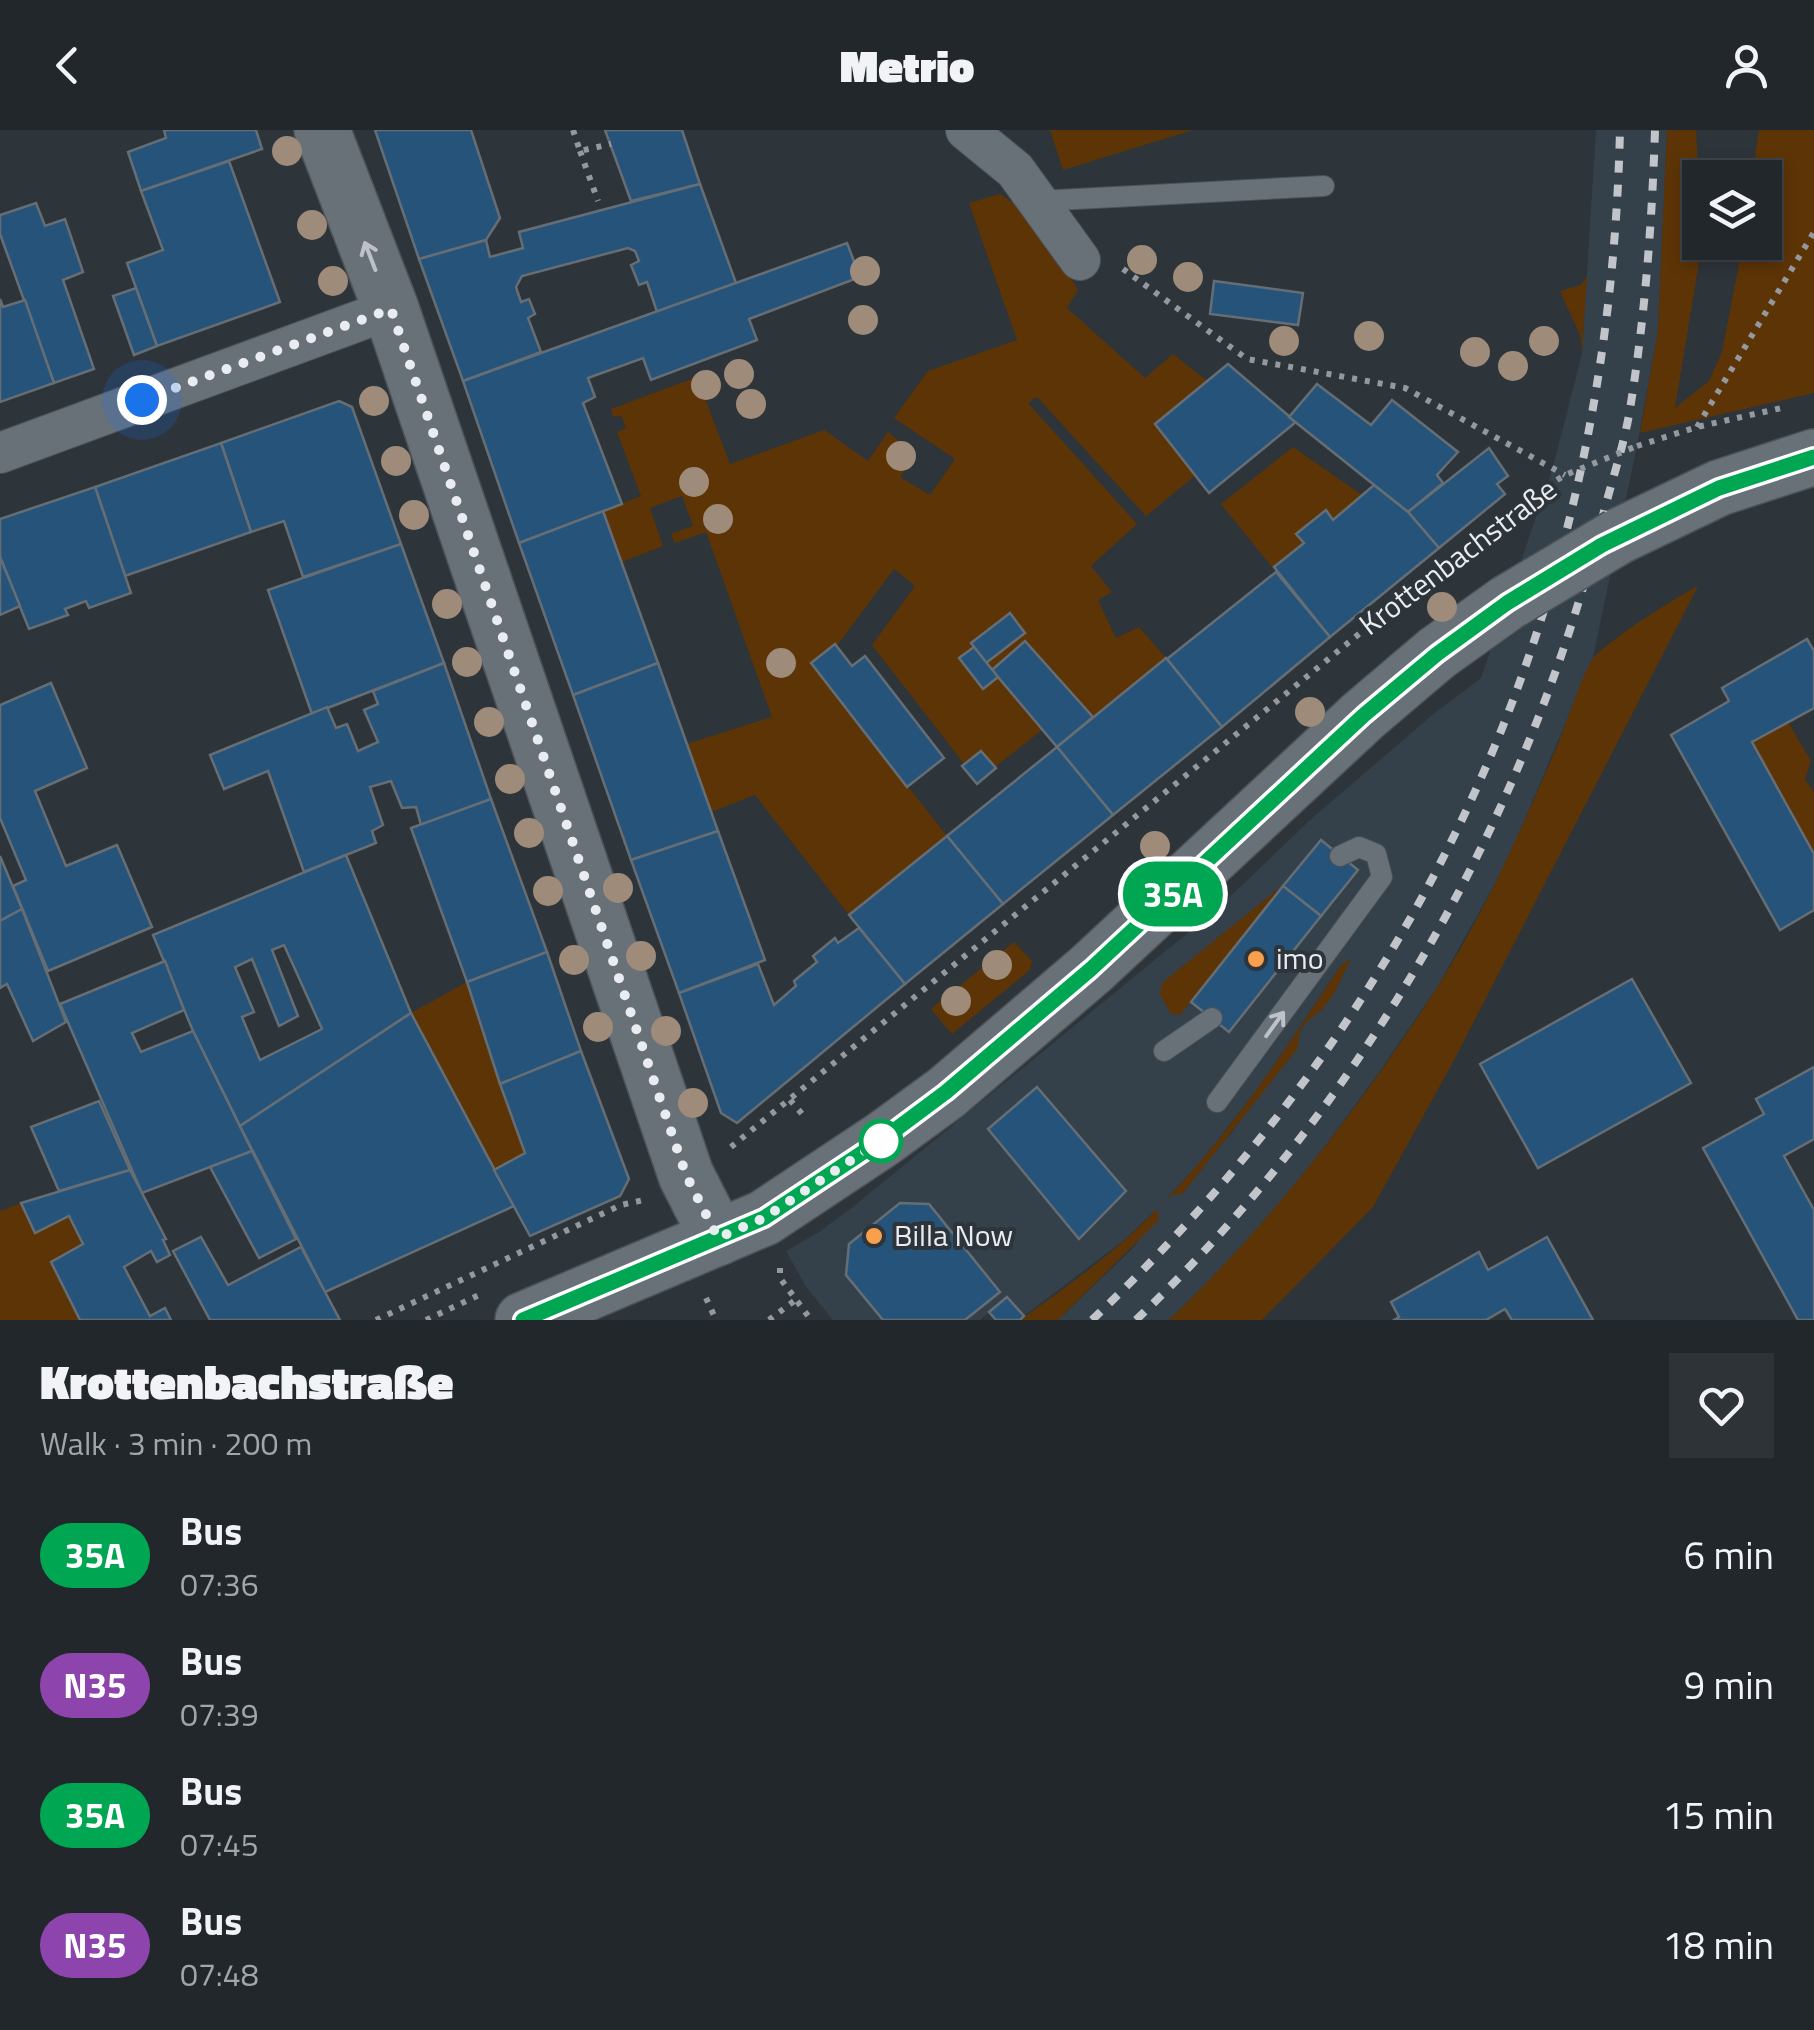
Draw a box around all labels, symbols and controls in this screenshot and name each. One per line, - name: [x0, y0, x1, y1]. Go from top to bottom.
- text: Metrio: [840, 31, 974, 99]
- icon: back: [40, 38, 95, 93]
- icon: person: [1719, 38, 1774, 93]
- map controls: [1682, 160, 1782, 260]
- button: layers: [1682, 160, 1782, 260]
- one-way arrow: [360, 241, 378, 271]
- your location: [117, 375, 167, 425]
- street label: Krottenbachstraße: [1349, 466, 1566, 646]
- line badge: 35A: [1116, 862, 1230, 926]
- text: 35A: [1143, 867, 1203, 921]
- place label: imo: [1276, 935, 1324, 981]
- marker: imo: [1245, 948, 1267, 970]
- one-way arrow: [1264, 1010, 1285, 1038]
- unlabelled marker: [860, 1120, 902, 1162]
- place label: Billa Now: [894, 1212, 1013, 1258]
- marker: Billa Now: [863, 1225, 885, 1247]
- text: Krottenbachstraße: [40, 1345, 454, 1418]
- button: heart: [1669, 1353, 1774, 1458]
- text: Walk · 3 min · 200 m: [40, 1419, 312, 1467]
- text: Bus: [180, 1502, 242, 1560]
- text: 6 min: [1684, 1526, 1774, 1584]
- text: 35A: [65, 1528, 125, 1582]
- text: 07:36: [180, 1560, 259, 1608]
- text: Bus: [180, 1632, 242, 1690]
- text: 9 min: [1684, 1656, 1774, 1714]
- text: N35: [63, 1658, 127, 1712]
- text: 07:39: [180, 1690, 259, 1738]
- text: Bus: [180, 1762, 242, 1820]
- text: 15 min: [1663, 1786, 1774, 1844]
- text: 35A: [65, 1788, 125, 1842]
- text: 07:45: [180, 1820, 259, 1868]
- text: Bus: [180, 1892, 242, 1950]
- text: 18 min: [1663, 1916, 1774, 1974]
- text: N35: [63, 1918, 127, 1972]
- text: 07:48: [180, 1950, 259, 1998]

